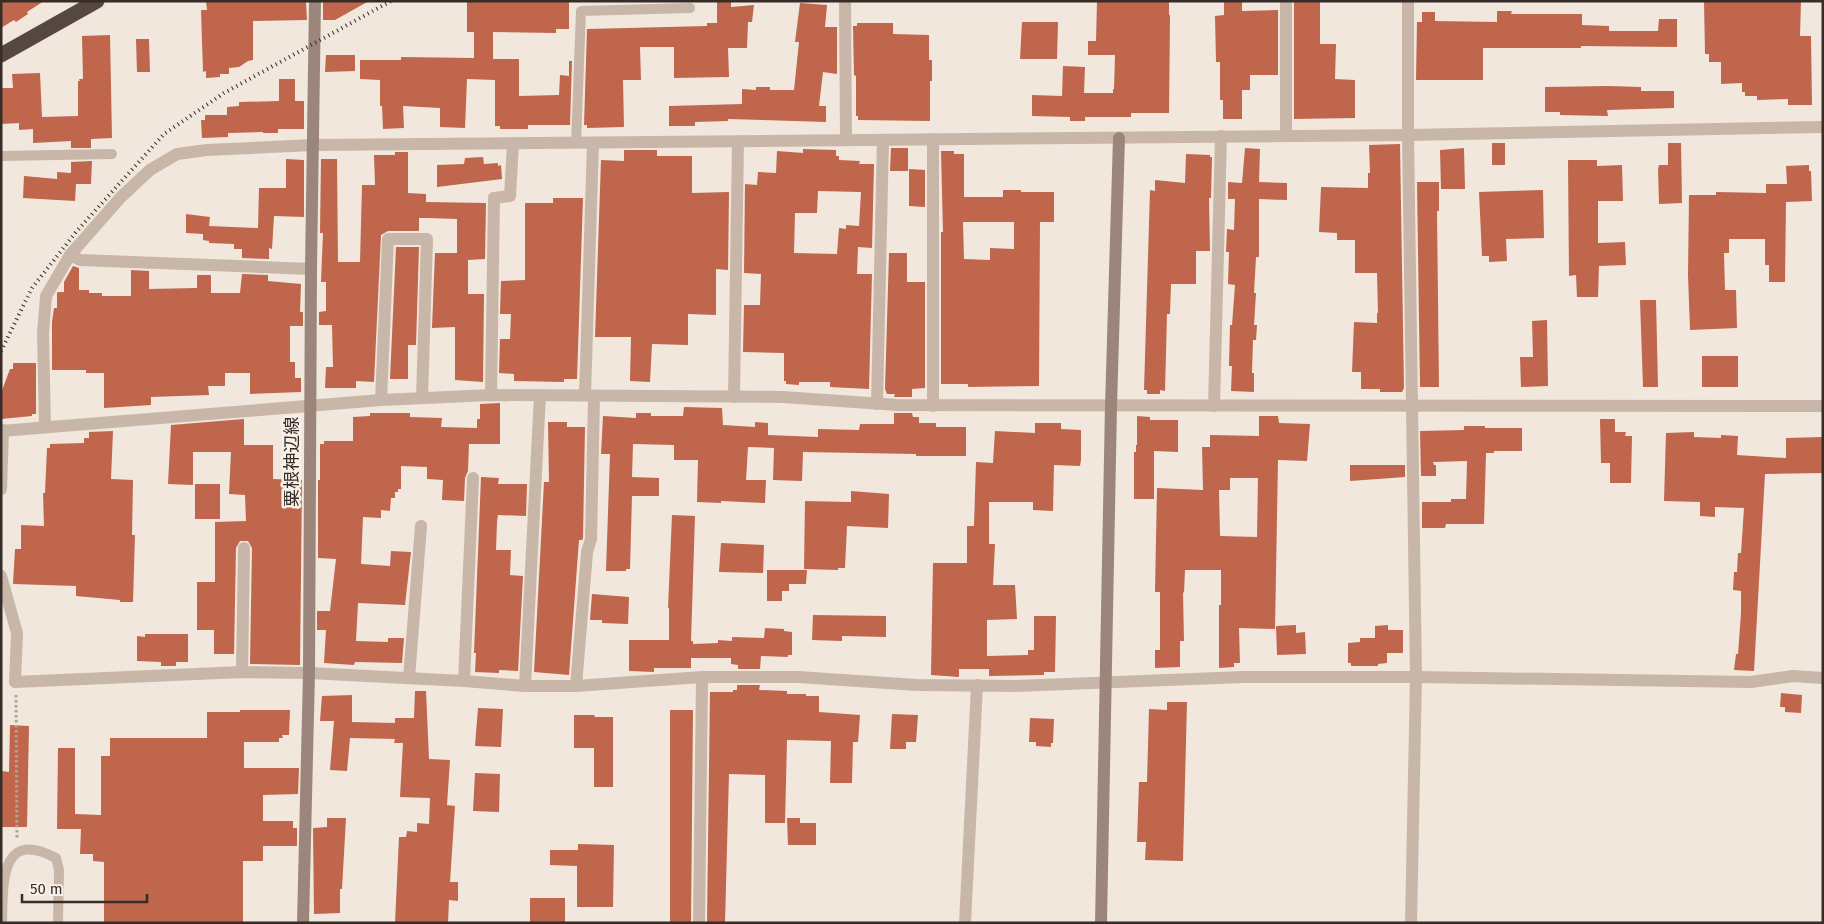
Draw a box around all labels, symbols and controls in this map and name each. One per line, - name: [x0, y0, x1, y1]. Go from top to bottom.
- street label: 粟根神辺線: [281, 417, 303, 507]
- scale bar: [22, 872, 148, 904]
- text: 50 m: [30, 880, 63, 898]

